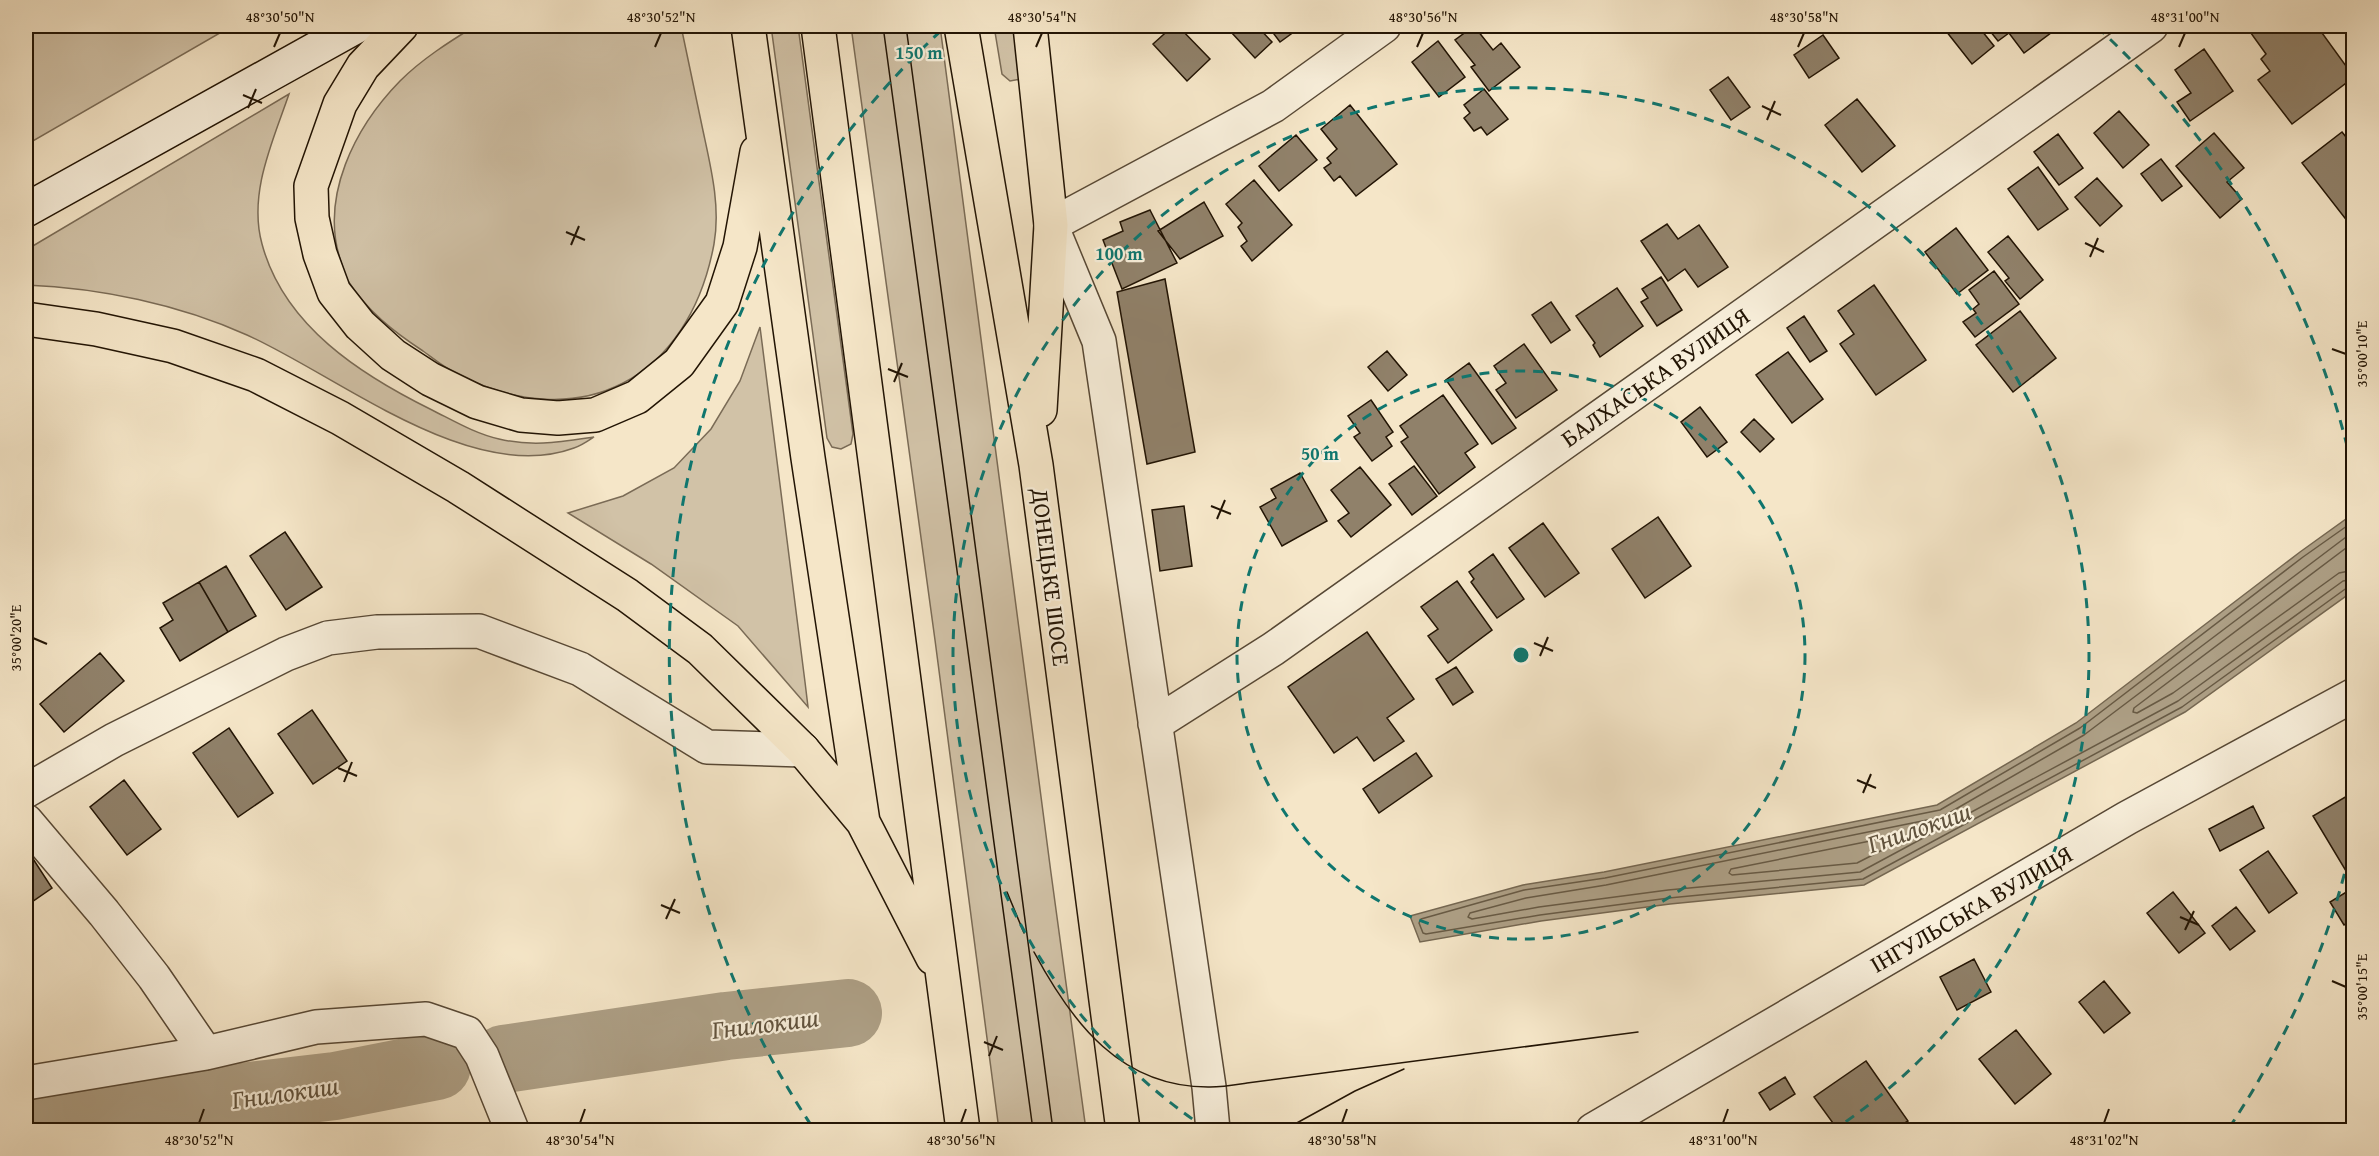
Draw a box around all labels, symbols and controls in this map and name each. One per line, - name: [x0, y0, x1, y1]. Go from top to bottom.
- text: 48°30'50"N: [246, 6, 315, 27]
- text: 48°30'52"N: [627, 6, 696, 27]
- text: 48°30'54"N: [1008, 6, 1077, 27]
- text: 48°30'56"N: [1389, 6, 1458, 27]
- text: 48°30'58"N: [1770, 6, 1839, 27]
- text: 48°31'00"N: [2151, 6, 2220, 27]
- text: 150 m: [895, 39, 943, 66]
- text: 100 m: [1095, 240, 1143, 267]
- street label: БАЛХАСЬКА ВУЛИЦЯ: [1554, 299, 1756, 455]
- text: 35°00'10"E: [2351, 320, 2372, 387]
- text: 50 m: [1301, 440, 1340, 467]
- street label: ДОНЕЦЬКЕ ШОСЕ: [1023, 485, 1079, 668]
- text: 35°00'20"E: [5, 604, 26, 671]
- centre of rings: [1511, 645, 1531, 665]
- water label: Гнилокиш: [1861, 791, 1976, 863]
- street label: ІНГУЛЬСЬКА ВУЛИЦЯ: [1863, 837, 2079, 981]
- text: 35°00'15"E: [2351, 953, 2372, 1020]
- water label: Гнилокиш: [708, 997, 821, 1049]
- water label: Гнилокиш: [228, 1065, 341, 1119]
- text: 48°30'52"N: [165, 1129, 234, 1150]
- text: 48°30'54"N: [546, 1129, 615, 1150]
- text: 48°30'56"N: [927, 1129, 996, 1150]
- text: 48°30'58"N: [1308, 1129, 1377, 1150]
- text: 48°31'00"N: [1689, 1129, 1758, 1150]
- text: 48°31'02"N: [2070, 1129, 2139, 1150]

